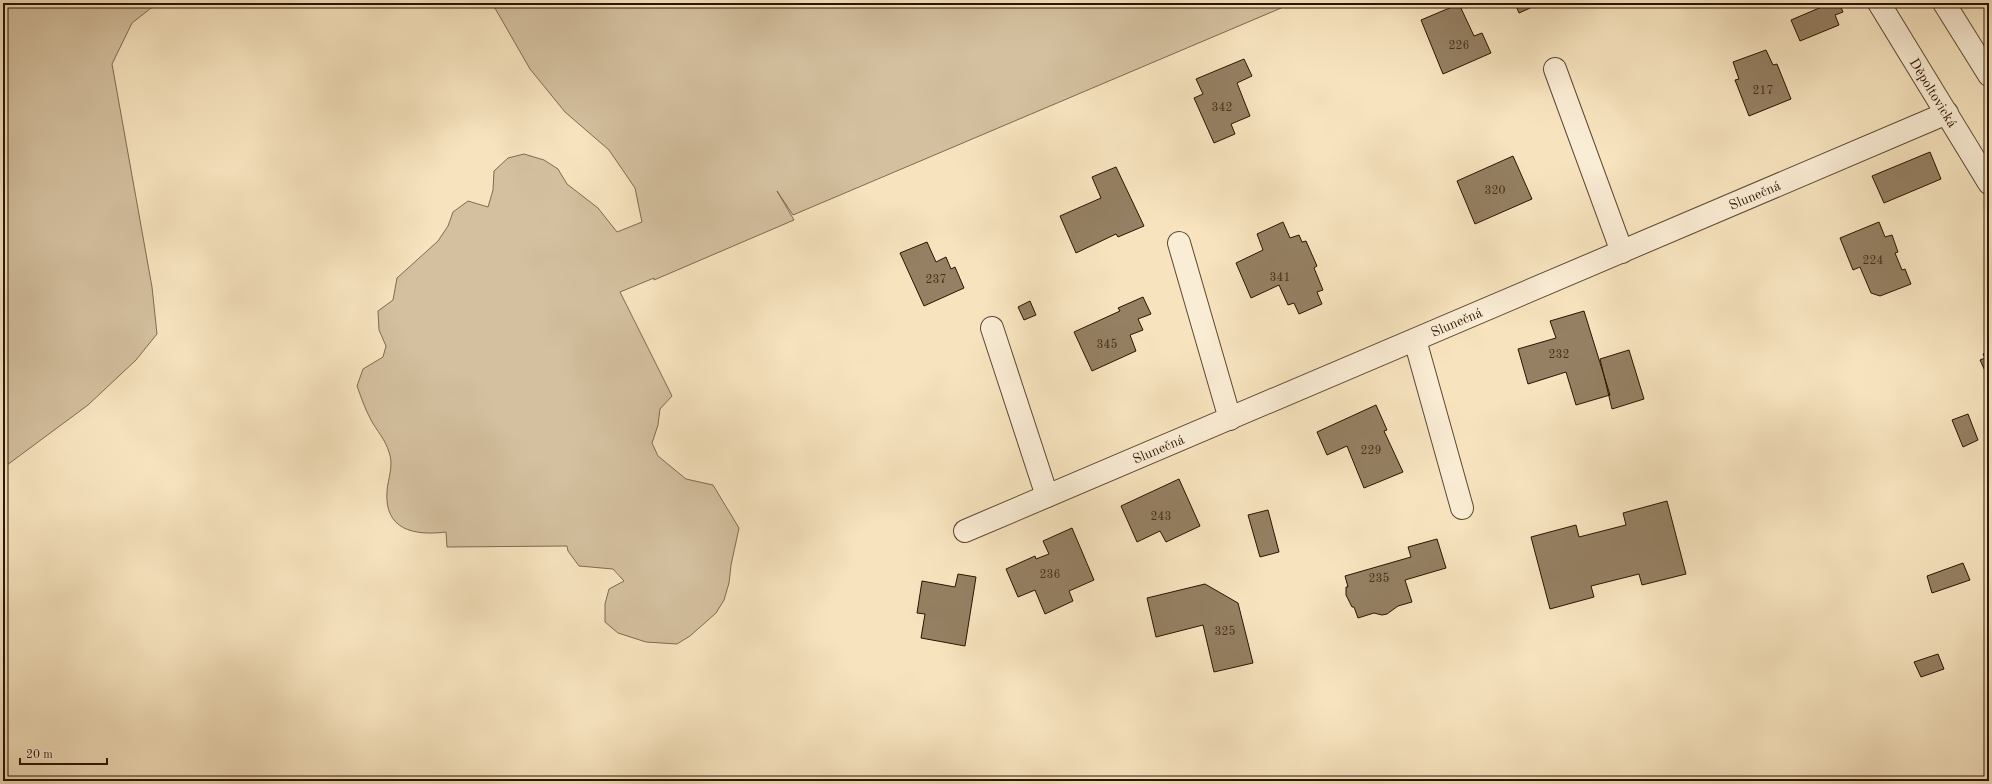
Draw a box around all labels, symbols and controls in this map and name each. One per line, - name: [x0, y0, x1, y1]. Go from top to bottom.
- house number: 226: [1449, 40, 1469, 52]
- street label: Děpoltovická: [1907, 56, 1959, 130]
- house number: 217: [1753, 85, 1773, 97]
- house number: 342: [1212, 102, 1232, 114]
- street label: Slunečná: [1727, 179, 1783, 213]
- house number: 320: [1485, 185, 1505, 197]
- house number: 224: [1863, 255, 1883, 267]
- house number: 341: [1270, 272, 1290, 284]
- house number: 237: [926, 274, 946, 286]
- street label: Slunečná: [1429, 306, 1485, 340]
- house number: 345: [1097, 338, 1117, 351]
- house number: 232: [1549, 349, 1569, 361]
- street label: Slunečná: [1131, 433, 1187, 467]
- house number: 229: [1361, 445, 1381, 457]
- house number: 243: [1151, 511, 1171, 523]
- house number: 236: [1040, 569, 1060, 581]
- house number: 235: [1369, 572, 1389, 585]
- house number: 325: [1215, 625, 1235, 638]
- scale bar: [20, 740, 107, 766]
- text: 20 m: [26, 749, 53, 761]

